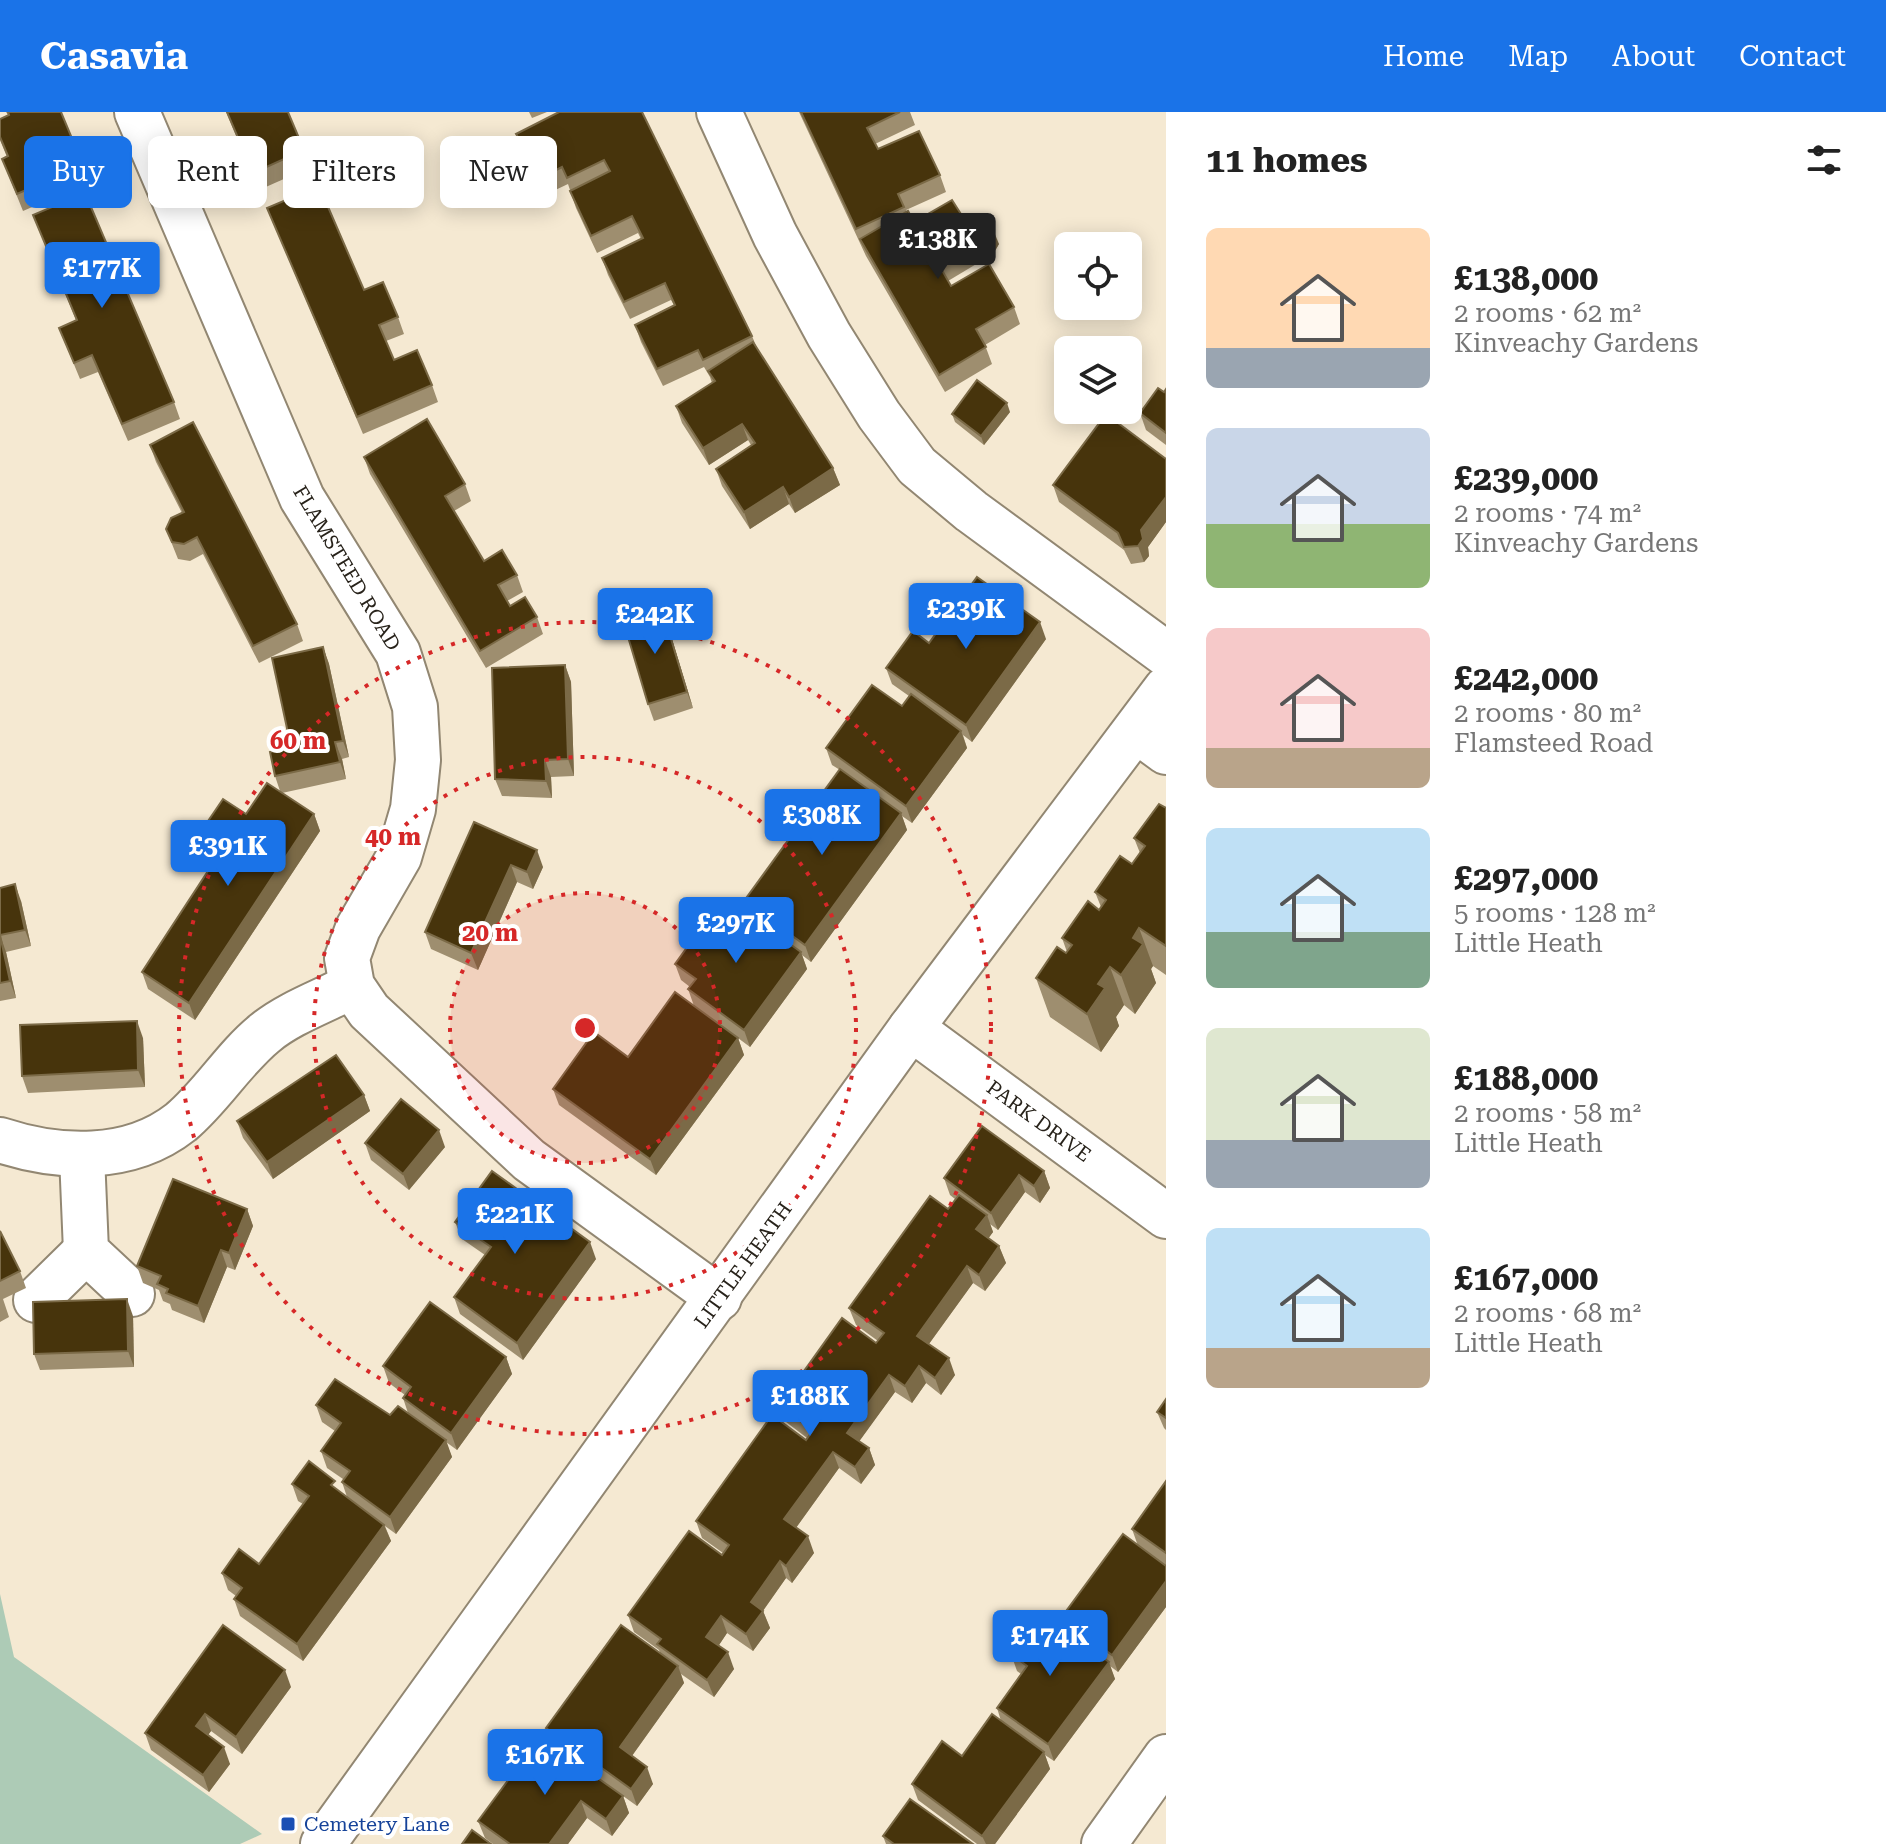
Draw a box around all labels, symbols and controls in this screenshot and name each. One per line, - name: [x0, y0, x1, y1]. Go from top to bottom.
- text: Casavia: [40, 34, 188, 78]
- text: Home: [1383, 40, 1464, 73]
- text: Map: [1508, 40, 1568, 73]
- text: About: [1612, 40, 1695, 73]
- text: Contact: [1739, 40, 1846, 73]
- chip: Buy: [24, 136, 132, 208]
- chip: Rent: [148, 136, 267, 208]
- chip: Filters: [283, 136, 424, 208]
- chip: New: [440, 136, 557, 208]
- icon: filters: [1802, 138, 1846, 182]
- text: 11 homes: [1206, 140, 1368, 180]
- pin: £138K: [882, 213, 994, 281]
- text: £138K: [899, 224, 977, 254]
- map controls: [1054, 232, 1142, 424]
- button: locate: [1054, 232, 1142, 320]
- pin: £177K: [46, 242, 158, 310]
- text: £177K: [63, 253, 141, 283]
- text: £138,000: [1454, 258, 1598, 298]
- icon: home: [1270, 260, 1366, 356]
- text: 2 rooms · 62 m²: [1454, 298, 1641, 328]
- text: Kinveachy Gardens: [1454, 328, 1698, 358]
- button: layers: [1054, 336, 1142, 424]
- text: £239,000: [1454, 458, 1598, 498]
- icon: home: [1270, 460, 1366, 556]
- street label: FLAMSTEED ROAD: [288, 481, 406, 655]
- text: 2 rooms · 74 m²: [1454, 498, 1641, 528]
- text: Kinveachy Gardens: [1454, 528, 1698, 558]
- pin: £239K: [910, 583, 1022, 651]
- pin: £242K: [599, 588, 711, 656]
- text: £239K: [927, 594, 1005, 624]
- text: £242K: [616, 599, 694, 629]
- text: £242,000: [1454, 658, 1598, 698]
- icon: home: [1270, 660, 1366, 756]
- text: 2 rooms · 80 m²: [1454, 698, 1641, 728]
- text: 60 m: [270, 727, 326, 755]
- text: Flamsteed Road: [1454, 728, 1653, 758]
- pin: £308K: [766, 789, 878, 857]
- text: £308K: [783, 800, 861, 830]
- pin: £391K: [172, 820, 284, 888]
- text: 40 m: [365, 823, 421, 851]
- text: £391K: [189, 831, 267, 861]
- text: £297,000: [1454, 858, 1598, 898]
- icon: home: [1270, 860, 1366, 956]
- pin: £297K: [680, 897, 792, 965]
- text: 5 rooms · 128 m²: [1454, 898, 1656, 928]
- text: £297K: [697, 908, 775, 938]
- text: 20 m: [462, 919, 518, 947]
- text: Little Heath: [1454, 928, 1603, 958]
- centre of rings: [571, 1014, 599, 1042]
- text: £188,000: [1454, 1058, 1598, 1098]
- icon: home: [1270, 1060, 1366, 1156]
- street label: PARK DRIVE: [982, 1075, 1096, 1167]
- text: 2 rooms · 58 m²: [1454, 1098, 1641, 1128]
- text: Little Heath: [1454, 1128, 1603, 1158]
- pin: £221K: [459, 1188, 571, 1256]
- street label: LITTLE HEATH: [689, 1197, 797, 1333]
- text: £221K: [476, 1199, 554, 1229]
- text: £167,000: [1454, 1258, 1598, 1298]
- icon: home: [1270, 1260, 1366, 1356]
- text: 2 rooms · 68 m²: [1454, 1298, 1641, 1328]
- text: Little Heath: [1454, 1328, 1603, 1358]
- pin: £188K: [754, 1370, 866, 1438]
- text: £188K: [771, 1381, 849, 1411]
- pin: £174K: [994, 1610, 1106, 1678]
- text: £174K: [1011, 1621, 1089, 1651]
- pin: £167K: [489, 1729, 601, 1797]
- text: £167K: [506, 1740, 584, 1770]
- place label: Cemetery Lane: [304, 1812, 450, 1836]
- marker: Cemetery Lane: [279, 1815, 297, 1833]

